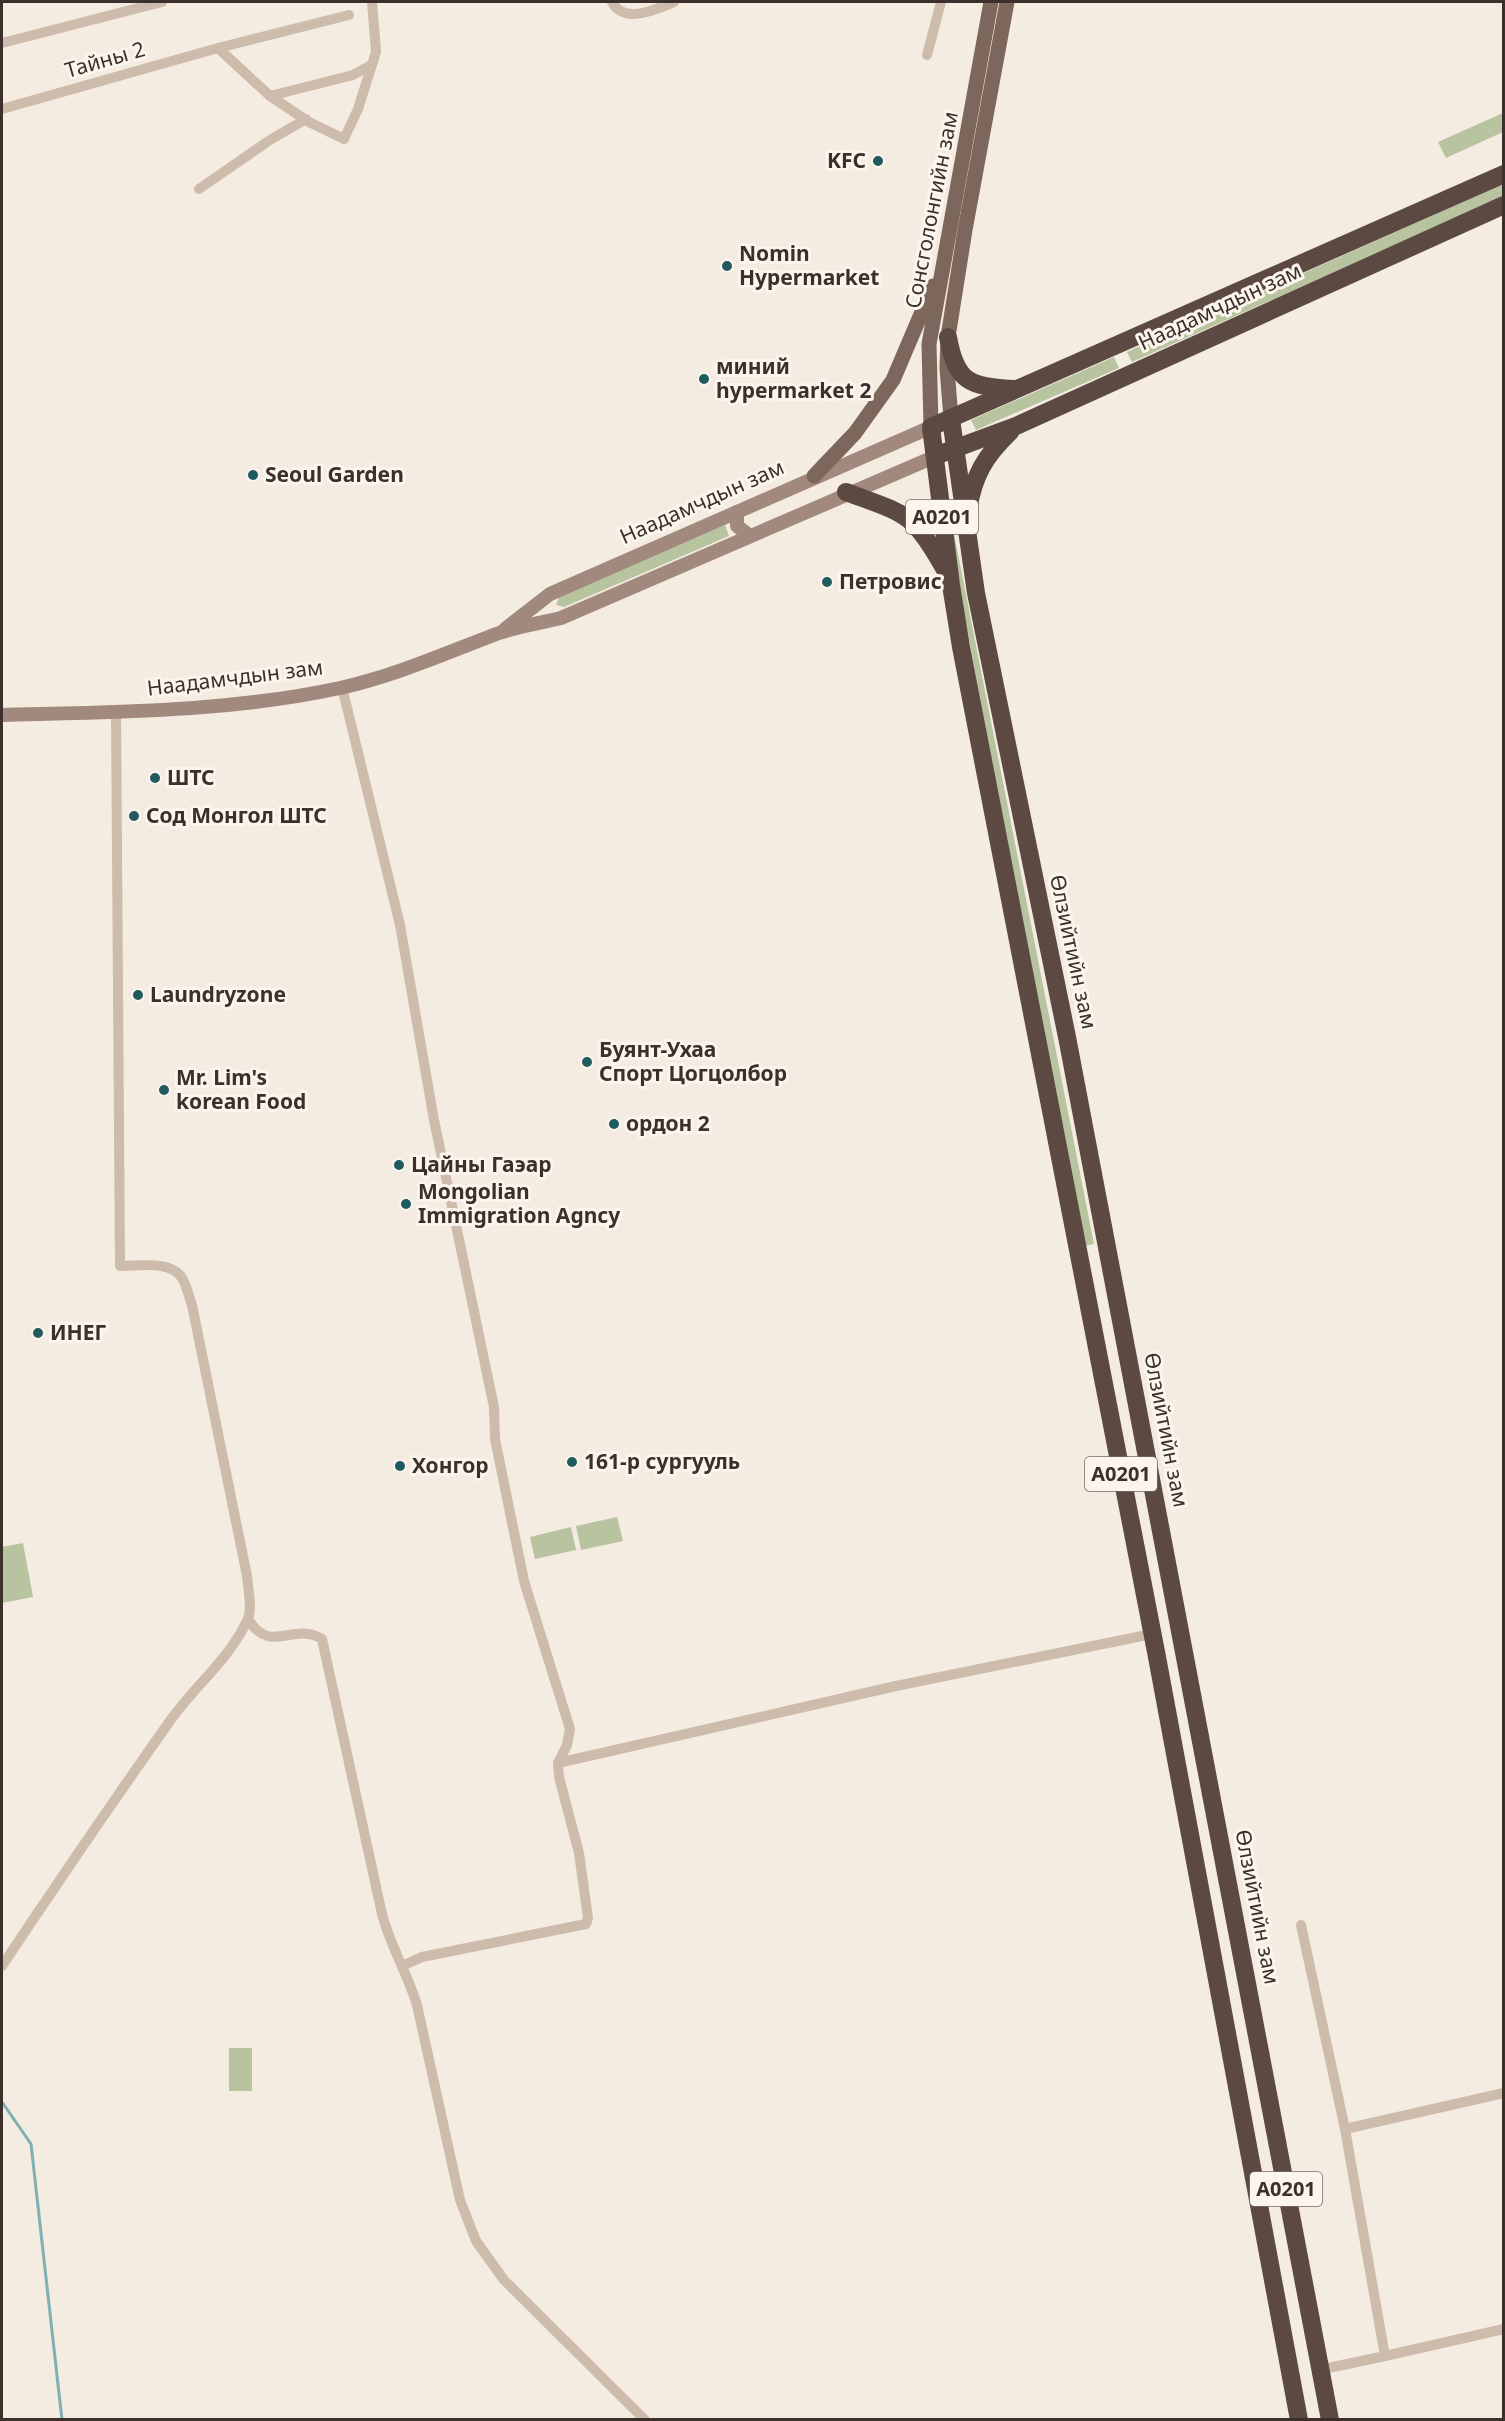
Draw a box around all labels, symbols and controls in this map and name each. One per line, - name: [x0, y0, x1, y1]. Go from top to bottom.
- street label: Тайны 2: [62, 34, 148, 84]
- street label: Сонсголонгийн зам: [898, 109, 964, 311]
- place label: KFC: [827, 146, 866, 174]
- marker: KFC: [871, 154, 885, 168]
- place label: Nomin Hypermarket: [739, 239, 879, 291]
- street label: Наадамчдын зам: [1133, 256, 1306, 356]
- marker: Nomin Hypermarket: [720, 259, 734, 273]
- place label: миний hypermarket 2: [716, 352, 871, 404]
- marker: миний hypermarket 2: [697, 372, 711, 386]
- street label: Наадамчдын зам: [615, 452, 788, 550]
- place label: Seoul Garden: [265, 460, 404, 488]
- marker: Seoul Garden: [246, 468, 260, 482]
- road number: A0201: [906, 500, 978, 534]
- place label: Петровис: [839, 567, 942, 595]
- marker: Петровис: [820, 575, 834, 589]
- street label: Наадамчдын зам: [145, 652, 324, 702]
- place label: ШТС: [167, 763, 215, 791]
- marker: ШТС: [148, 771, 162, 785]
- place label: Сод Монгол ШТС: [146, 801, 327, 829]
- marker: Сод Монгол ШТС: [127, 809, 141, 823]
- street label: Өлзийтийн зам: [1044, 872, 1104, 1032]
- place label: Laundryzone: [150, 980, 286, 1008]
- marker: Laundryzone: [131, 988, 145, 1002]
- place label: Буянт-Ухаа Спорт Цогцолбор: [599, 1035, 787, 1087]
- marker: Буянт-Ухаа Спорт Цогцолбор: [580, 1055, 594, 1069]
- place label: Mr. Lim's korean Food: [176, 1063, 306, 1115]
- marker: Mr. Lim's korean Food: [157, 1083, 171, 1097]
- place label: ордон 2: [626, 1109, 710, 1137]
- marker: ордон 2: [607, 1117, 621, 1131]
- place label: Цайны Гаэар: [411, 1150, 552, 1178]
- marker: Цайны Гаэар: [392, 1158, 406, 1172]
- place label: Mongolian Immigration Agncy: [418, 1177, 620, 1229]
- marker: Mongolian Immigration Agncy: [399, 1197, 413, 1211]
- place label: ИНЕГ: [50, 1318, 107, 1346]
- marker: ИНЕГ: [31, 1326, 45, 1340]
- street label: Өлзийтийн зам: [1138, 1350, 1196, 1510]
- place label: 161-р сургууль: [584, 1447, 740, 1475]
- place label: Хонгор: [412, 1451, 489, 1479]
- marker: 161-р сургууль: [565, 1455, 579, 1469]
- road number: A0201: [1085, 1457, 1157, 1491]
- marker: Хонгор: [393, 1459, 407, 1473]
- street label: Өлзийтийн зам: [1229, 1827, 1287, 1987]
- road number: A0201: [1250, 2172, 1322, 2206]

